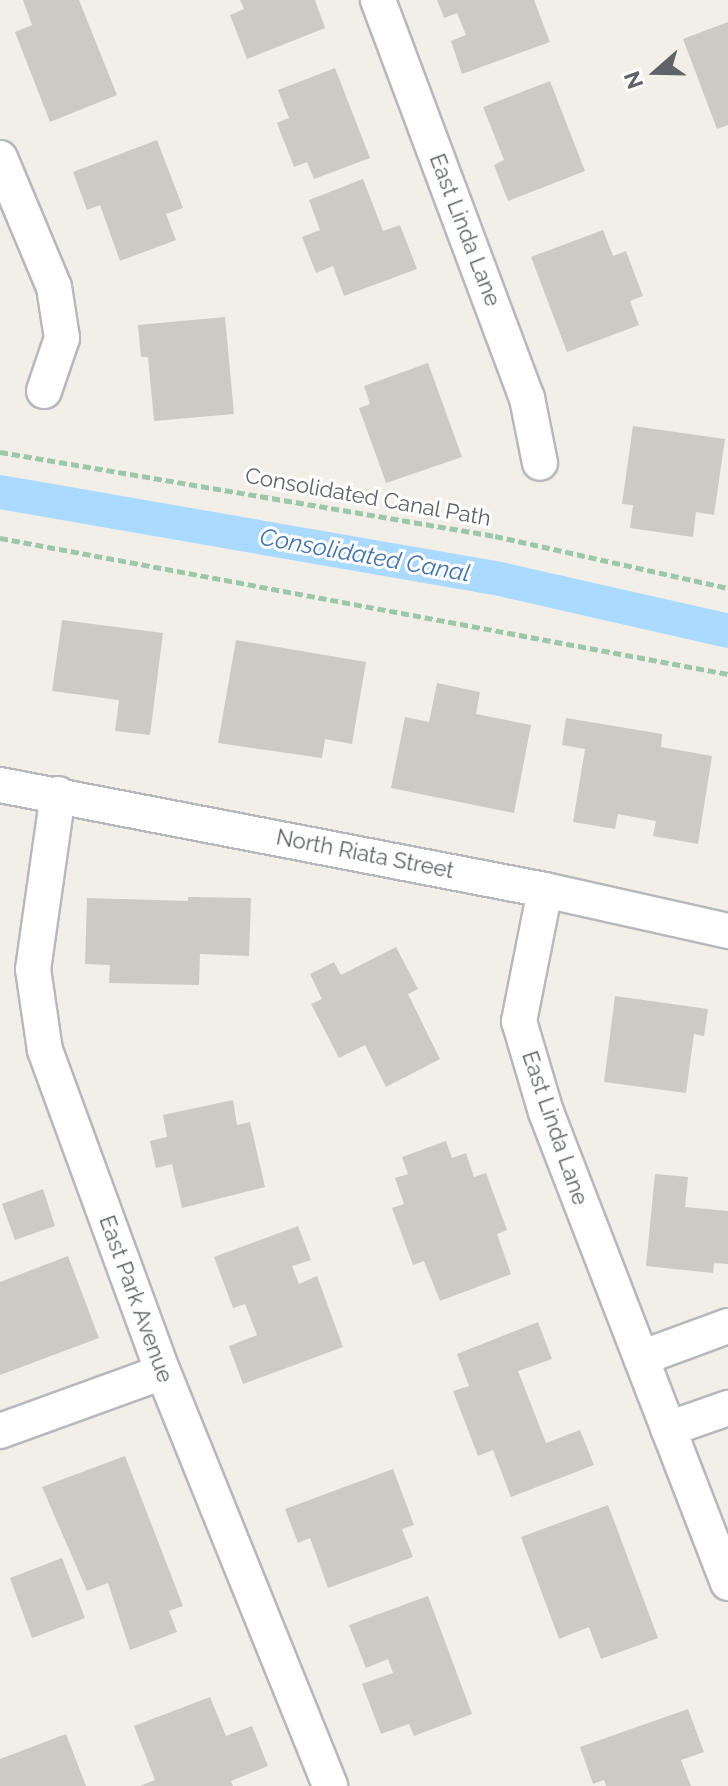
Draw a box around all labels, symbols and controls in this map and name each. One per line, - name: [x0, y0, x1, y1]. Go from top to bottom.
- north arrow: [616, 32, 696, 112]
- text: N: [618, 68, 649, 93]
- street label: East Linda Lane: [424, 150, 506, 310]
- street label: Consolidated Canal Path: [243, 462, 493, 532]
- water label: Consolidated Canal: [258, 522, 472, 588]
- street label: North Riata Street: [274, 824, 456, 884]
- street label: East Linda Lane: [516, 1047, 594, 1209]
- street label: East Park Avenue: [93, 1211, 179, 1387]

